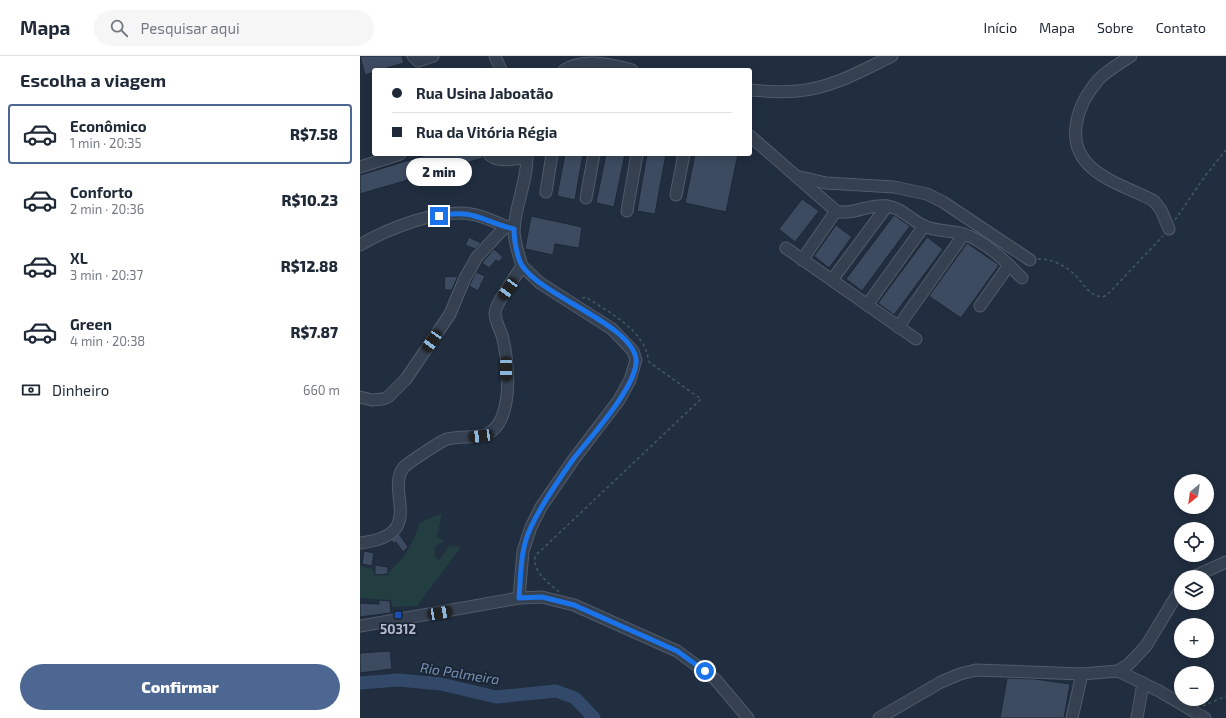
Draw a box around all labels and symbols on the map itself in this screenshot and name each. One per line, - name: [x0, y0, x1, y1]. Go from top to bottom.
- callout: 2 min: [406, 158, 472, 186]
- route end: [430, 207, 448, 225]
- car: [496, 276, 520, 302]
- car: [420, 328, 444, 354]
- car: [500, 357, 512, 381]
- car: [468, 429, 494, 443]
- north arrow: [1174, 474, 1214, 514]
- car: [427, 605, 453, 621]
- marker: 50312: [393, 610, 403, 620]
- place label: 50312: [380, 621, 416, 637]
- water label: Rio Palmeira: [419, 658, 501, 688]
- route start: [696, 662, 714, 680]

